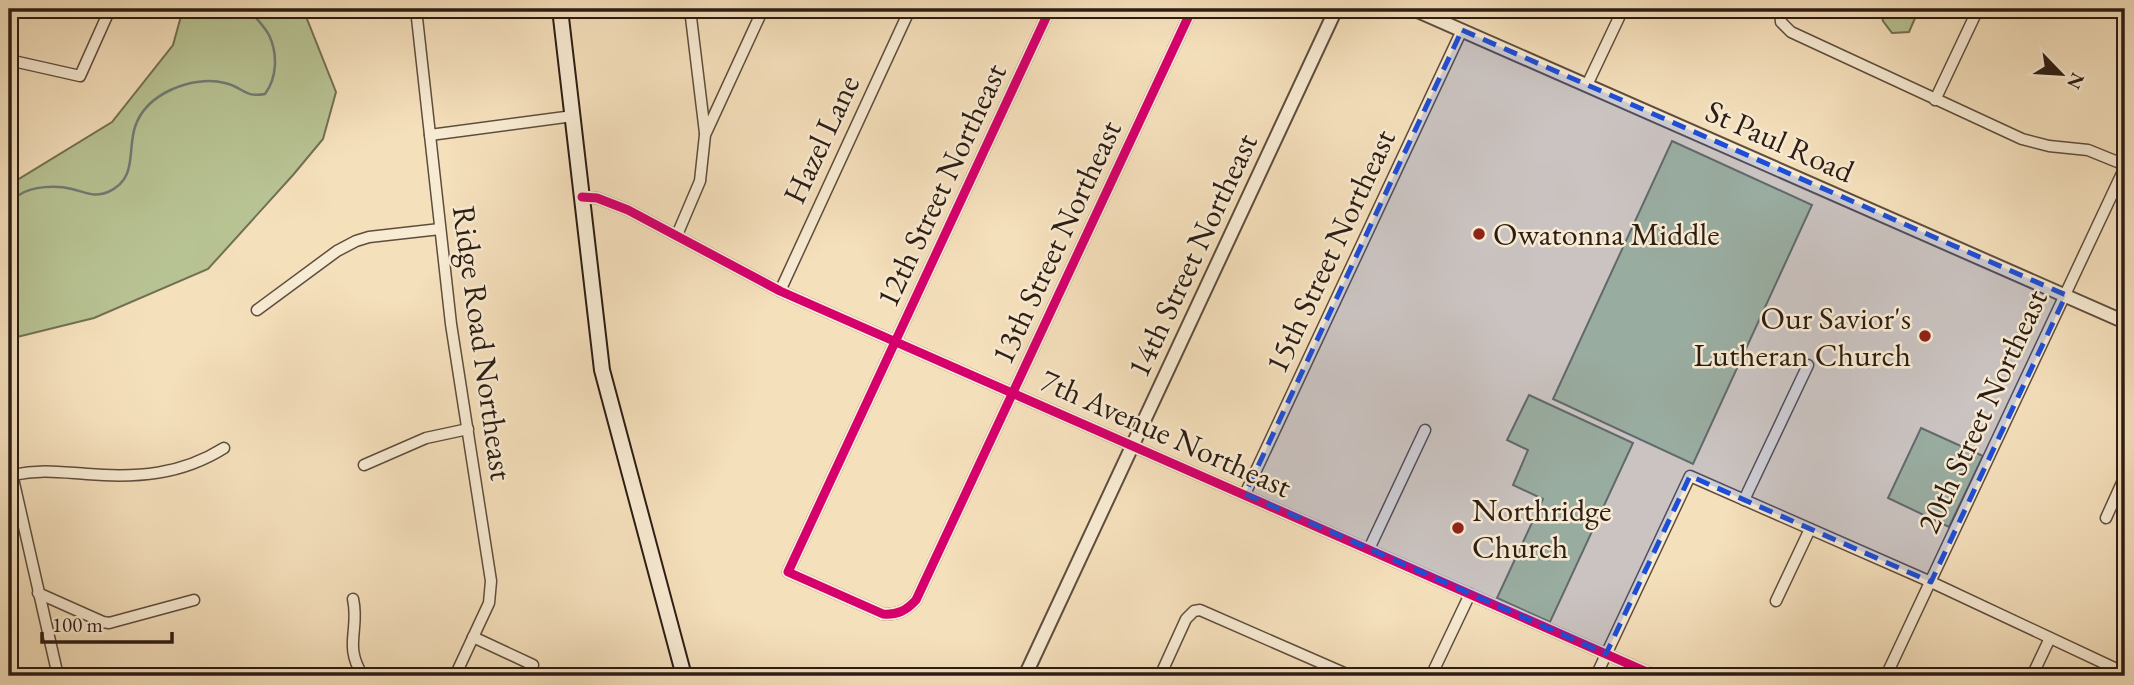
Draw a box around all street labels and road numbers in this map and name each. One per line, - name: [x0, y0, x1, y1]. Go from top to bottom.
- street label: 12th Street Northeast: [866, 56, 1016, 314]
- street label: Hazel Lane: [773, 68, 869, 210]
- street label: St Paul Road: [1699, 90, 1861, 193]
- street label: 13th Street Northeast: [981, 113, 1131, 371]
- street label: 15th Street Northeast: [1255, 122, 1405, 380]
- street label: 14th Street Northeast: [1117, 126, 1267, 384]
- street label: Ridge Road Northeast: [443, 203, 523, 483]
- street label: 20th Street Northeast: [1907, 282, 2057, 540]
- street label: 7th Avenue Northeast: [1034, 359, 1298, 507]

